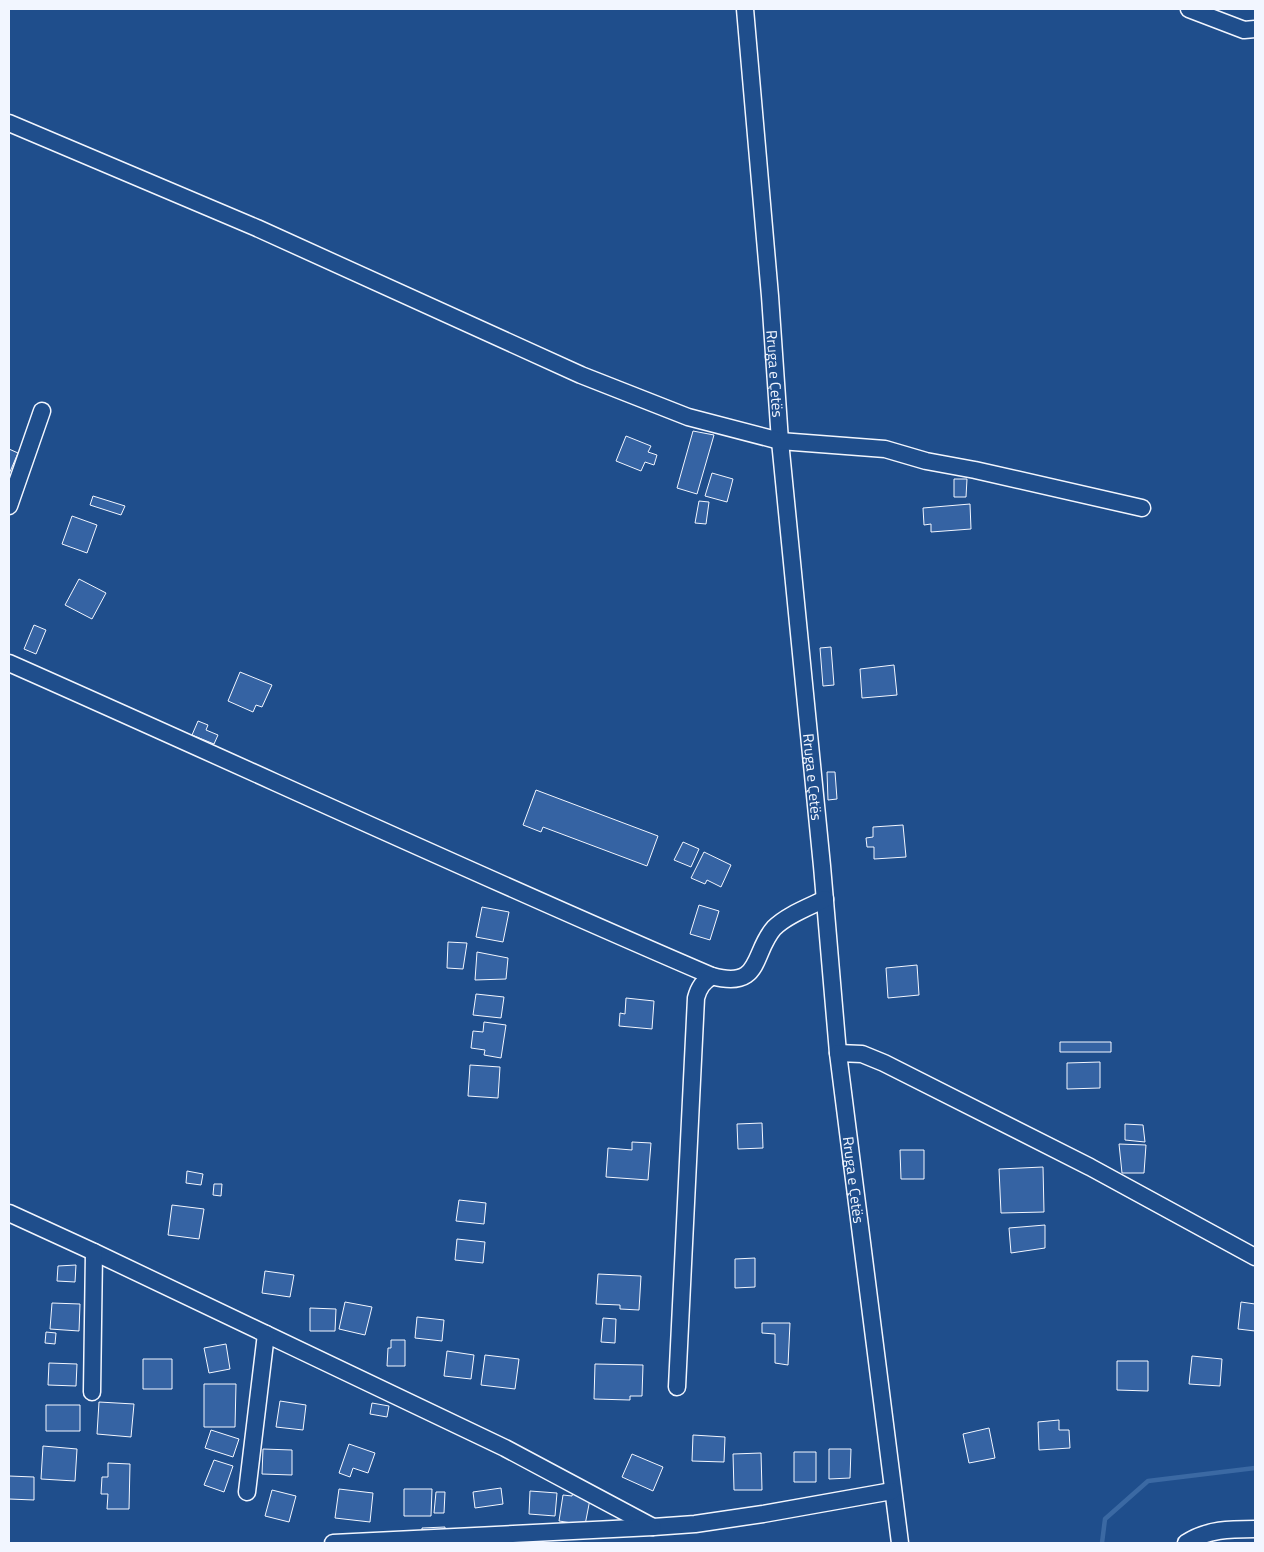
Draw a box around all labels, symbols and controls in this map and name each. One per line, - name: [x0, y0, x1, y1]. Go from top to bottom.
- street label: Rruga e Çetës: [761, 329, 790, 418]
- street label: Rruga e Çetës: [797, 732, 829, 821]
- street label: Rruga e Çetës: [837, 1135, 871, 1225]

